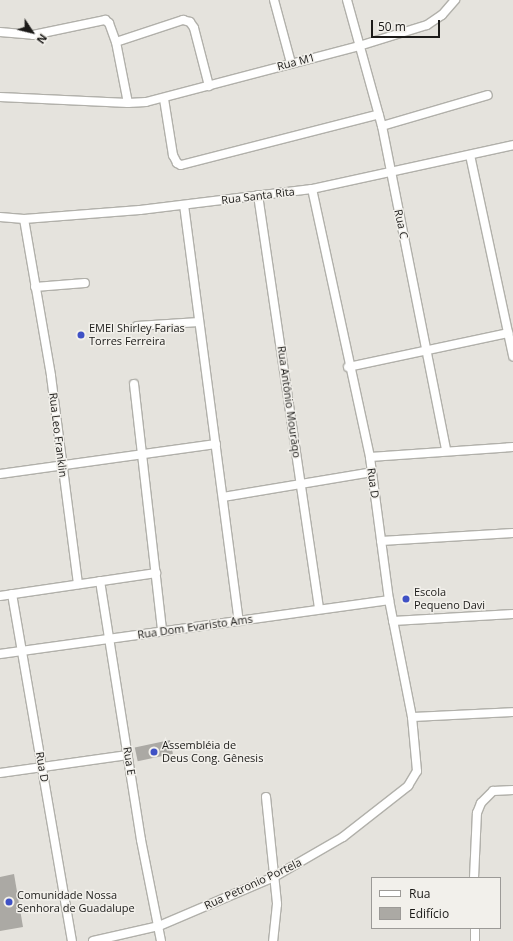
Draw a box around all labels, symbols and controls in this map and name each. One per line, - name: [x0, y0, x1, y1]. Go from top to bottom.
- north arrow: [12, 12, 52, 52]
- scale bar: [373, 12, 442, 38]
- text: 50 m: [378, 18, 406, 35]
- text: N: [34, 31, 51, 47]
- street label: Rua M1: [276, 51, 316, 73]
- street label: Rua Santa Rita: [221, 185, 295, 207]
- street label: Rua C: [391, 208, 411, 240]
- place label: EMEI Shirley Farias Torres Ferreira: [89, 322, 185, 348]
- marker: EMEI Shirley Farias Torres Ferreira: [76, 330, 86, 340]
- street label: Rua Antônio Mourãqo: [275, 345, 303, 459]
- street label: Rua Leo Franklin: [46, 392, 70, 478]
- street label: Rua D: [364, 467, 382, 499]
- place label: Escola Pequeno Davi: [414, 586, 485, 612]
- marker: Escola Pequeno Davi: [401, 594, 411, 604]
- street label: Rua Dom Evaristo Ams: [137, 612, 253, 642]
- place label: Assembléia de Deus Cong. Gênesis: [162, 739, 263, 765]
- street label: Rua E: [120, 746, 138, 776]
- marker: Assembléia de Deus Cong. Gênesis: [149, 747, 159, 757]
- street label: Rua D: [33, 751, 51, 783]
- street label: Rua Petronio Portela: [202, 856, 304, 912]
- legend: [371, 877, 501, 929]
- text: Rua: [409, 885, 430, 902]
- place label: Comunidade Nossa Senhora de Guadalupe: [17, 889, 135, 915]
- marker: Comunidade Nossa Senhora de Guadalupe: [4, 897, 14, 907]
- text: Edifício: [409, 905, 449, 922]

